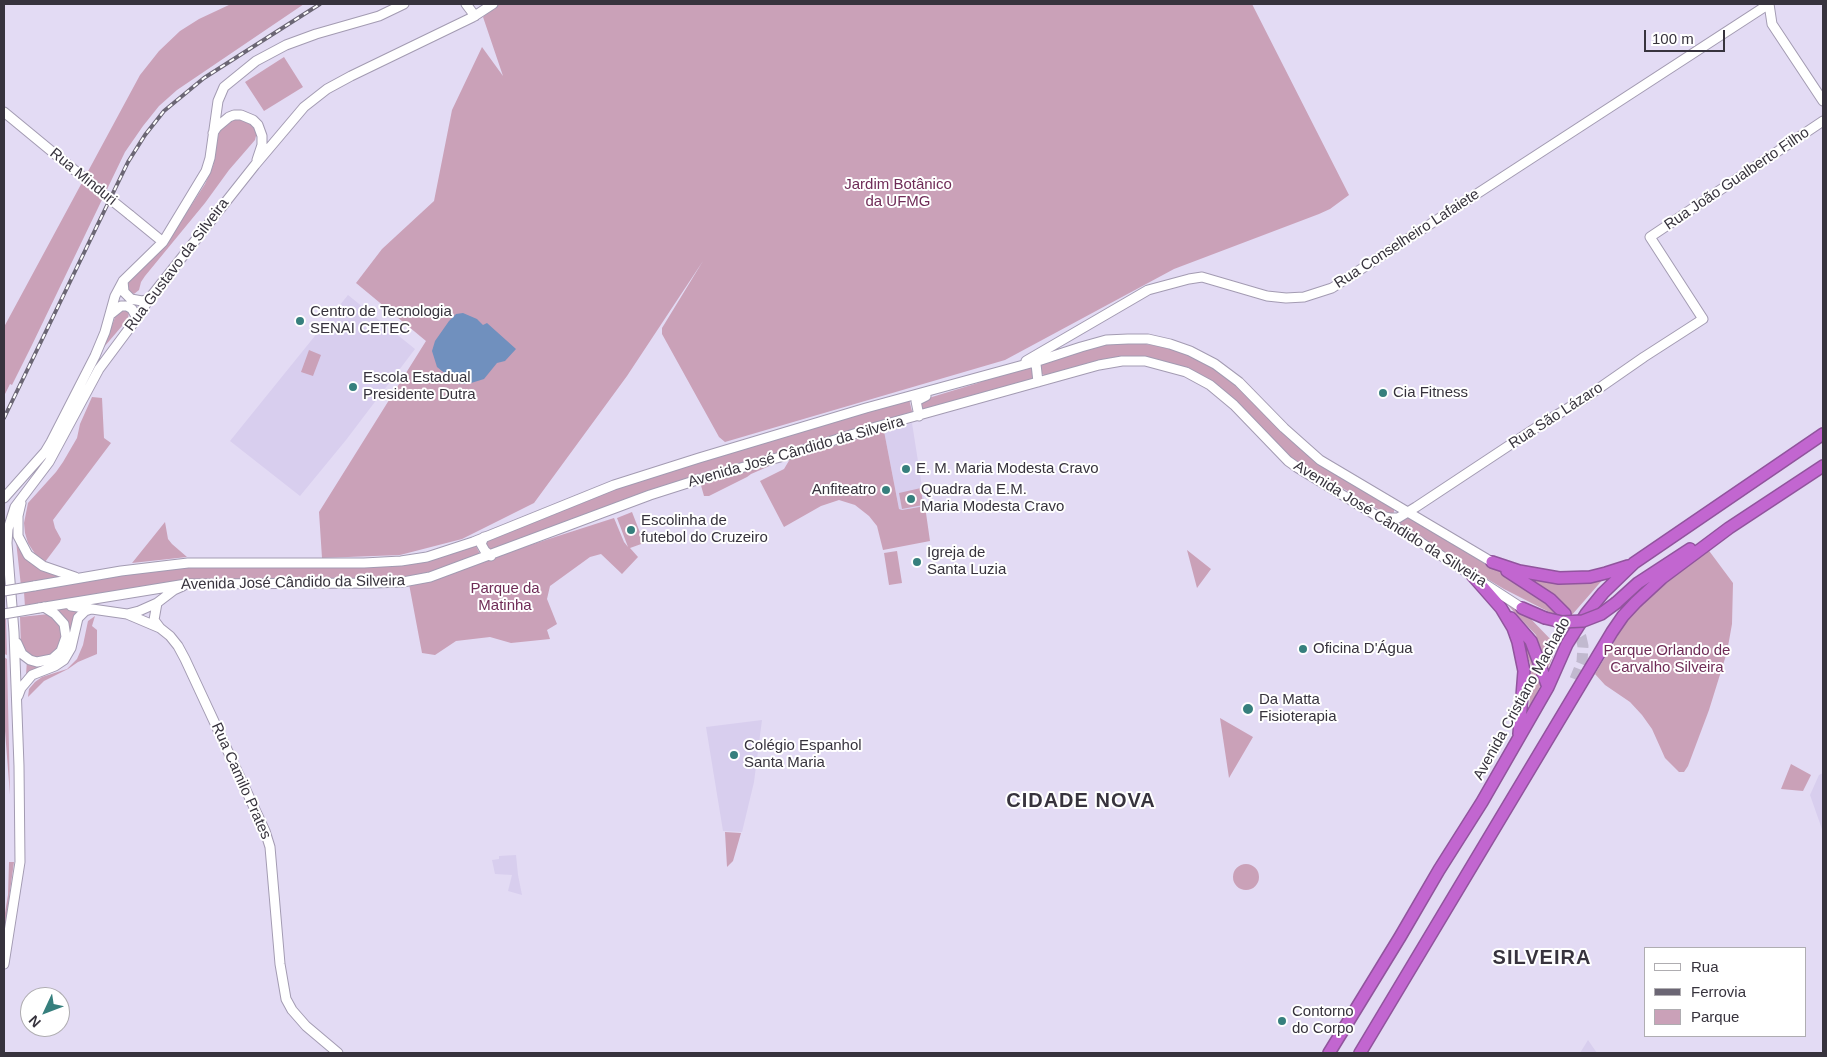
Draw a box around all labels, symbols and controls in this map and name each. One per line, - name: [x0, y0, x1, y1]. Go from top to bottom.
- scale bar: [1647, 20, 1728, 52]
- text: 100 m: [1652, 30, 1694, 47]
- street label: Rua João Gualberto Filho: [1661, 124, 1813, 234]
- street label: Rua Minduri: [46, 145, 120, 209]
- park label: Jardim Botânico da UFMG: [844, 176, 952, 211]
- street label: Rua Conselheiro Lafaiete: [1331, 185, 1483, 293]
- street label: Rua Gustavo da Silveira: [121, 195, 233, 335]
- place label: Centro de Tecnologia SENAI CETEC: [310, 303, 452, 338]
- marker: Centro de Tecnologia SENAI CETEC: [294, 315, 306, 327]
- place label: Escola Estadual Presidente Dutra: [363, 369, 476, 404]
- street label: Rua São Lázaro: [1506, 379, 1606, 453]
- marker: Escola Estadual Presidente Dutra: [347, 381, 359, 393]
- place label: Cia Fitness: [1393, 384, 1468, 402]
- marker: Cia Fitness: [1377, 387, 1389, 399]
- street label: Avenida José Cândido da Silveira: [686, 412, 906, 492]
- street label: Avenida José Cândido da Silveira: [1290, 457, 1490, 591]
- place label: E. M. Maria Modesta Cravo: [916, 460, 1099, 478]
- marker: E. M. Maria Modesta Cravo: [900, 463, 912, 475]
- place label: Anfiteatro: [812, 481, 876, 499]
- place label: Quadra da E.M. Maria Modesta Cravo: [921, 481, 1064, 516]
- marker: Anfiteatro: [880, 484, 892, 496]
- marker: Quadra da E.M. Maria Modesta Cravo: [905, 493, 917, 505]
- place label: Escolinha de futebol do Cruzeiro: [641, 512, 768, 547]
- marker: Escolinha de futebol do Cruzeiro: [625, 524, 637, 536]
- place label: Igreja de Santa Luzia: [927, 544, 1006, 579]
- marker: Igreja de Santa Luzia: [911, 556, 923, 568]
- street label: Avenida José Cândido da Silveira: [181, 572, 405, 594]
- park label: Parque da Matinha: [470, 580, 540, 615]
- street label: Avenida Cristiano Machado: [1470, 615, 1574, 783]
- place label: Oficina D'Água: [1313, 640, 1413, 658]
- park label: Parque Orlando de Carvalho Silveira: [1604, 642, 1730, 677]
- marker: Oficina D'Água: [1297, 643, 1309, 655]
- place label: Da Matta Fisioterapia: [1259, 691, 1337, 726]
- marker: Da Matta Fisioterapia: [1241, 702, 1255, 716]
- street label: Rua Camilo Prates: [207, 720, 275, 842]
- place label: Colégio Espanhol Santa Maria: [744, 737, 862, 772]
- marker: Colégio Espanhol Santa Maria: [728, 749, 740, 761]
- district label: CIDADE NOVA: [1005, 789, 1157, 813]
- district label: SILVEIRA: [1492, 946, 1592, 970]
- legend: [1644, 947, 1807, 1037]
- text: Rua: [1691, 958, 1719, 975]
- text: Ferrovia: [1691, 983, 1746, 1000]
- north arrow: [20, 987, 70, 1037]
- place label: Contorno do Corpo: [1292, 1003, 1354, 1038]
- text: Parque: [1691, 1008, 1739, 1025]
- text: N: [25, 1012, 44, 1031]
- marker: Contorno do Corpo: [1276, 1015, 1288, 1027]

